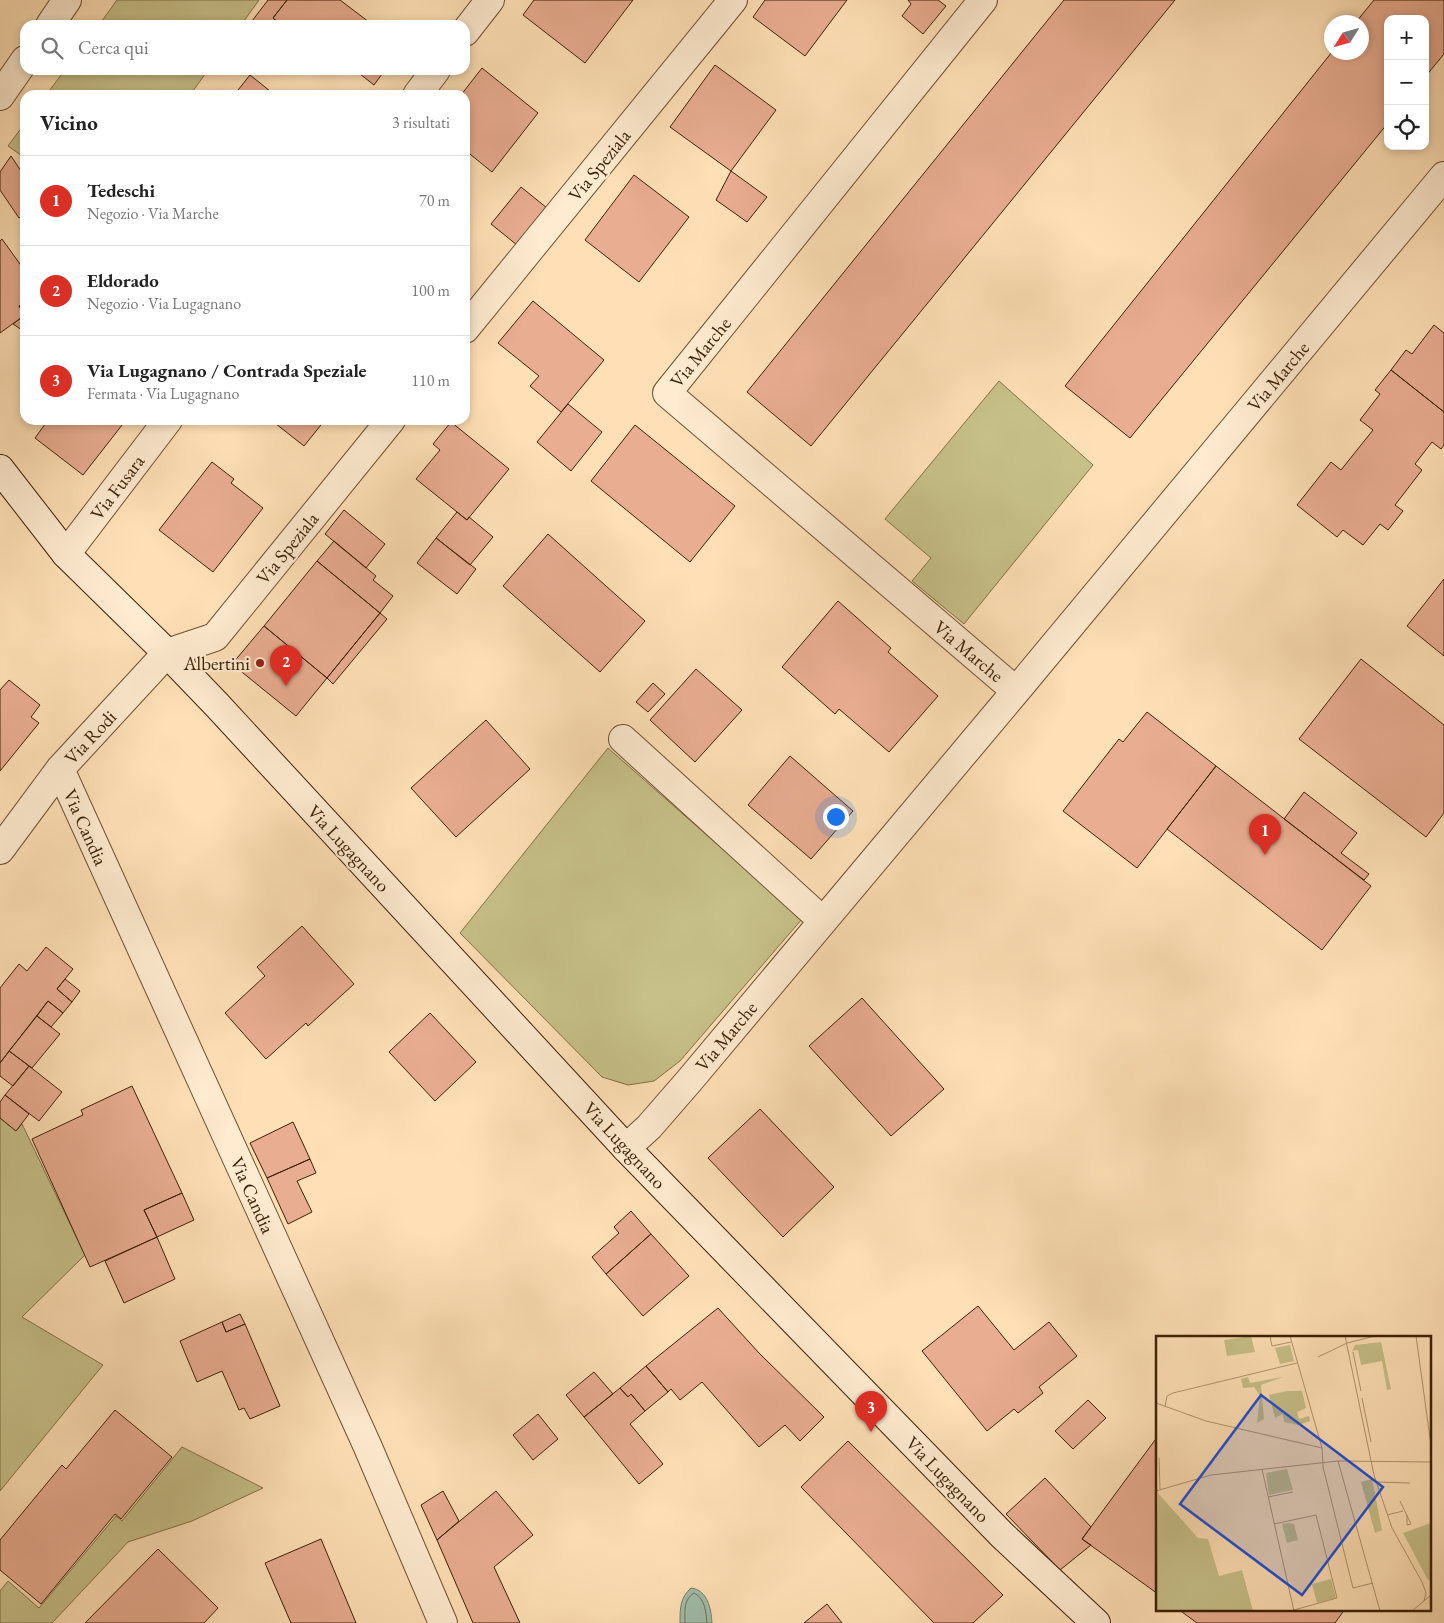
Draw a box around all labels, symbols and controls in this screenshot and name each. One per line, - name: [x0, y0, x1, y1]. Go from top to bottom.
- north arrow: [1324, 15, 1369, 60]
- map controls: [1384, 15, 1429, 150]
- button: +: [1384, 15, 1429, 60]
- search box: [20, 20, 470, 75]
- icon: search: [38, 34, 66, 62]
- text: Cerca qui: [78, 35, 149, 60]
- button: −: [1384, 60, 1429, 105]
- button: locate: [1384, 105, 1429, 150]
- text: Vicino: [40, 109, 98, 136]
- text: 3 risultati: [392, 112, 450, 133]
- street label: Via Speziala: [563, 124, 636, 207]
- text: Tedeschi: [87, 178, 155, 203]
- text: 1: [52, 190, 60, 211]
- text: 70 m: [419, 190, 450, 211]
- text: Negozio · Via Marche: [87, 203, 219, 224]
- text: Eldorado: [87, 268, 159, 293]
- text: 2: [52, 280, 60, 301]
- text: 100 m: [411, 280, 450, 301]
- text: Negozio · Via Lugagnano: [87, 293, 241, 314]
- street label: Via Marche: [664, 312, 737, 393]
- street label: Via Marche: [1242, 336, 1315, 417]
- text: Via Lugagnano / Contrada Speziale: [87, 358, 367, 383]
- text: 3: [52, 370, 60, 391]
- text: 110 m: [411, 370, 450, 391]
- text: Fermata · Via Lugagnano: [87, 383, 239, 404]
- street label: Via Fusara: [85, 449, 150, 525]
- street label: Via Speziala: [251, 507, 324, 590]
- street label: Via Marche: [928, 615, 1009, 688]
- pin: 2: [270, 645, 302, 686]
- place label: Albertini: [182, 651, 250, 676]
- marker: Albertini: [254, 657, 266, 669]
- street label: Via Rodi: [59, 705, 122, 770]
- street label: Via Candia: [58, 785, 114, 870]
- street label: Via Lugagnano: [302, 799, 396, 897]
- your location: [823, 804, 849, 830]
- pin: 1: [1249, 814, 1281, 855]
- street label: Via Marche: [690, 996, 763, 1077]
- street label: Via Lugagnano: [578, 1096, 672, 1194]
- street label: Via Candia: [225, 1153, 281, 1238]
- inset map: [1156, 1336, 1432, 1610]
- pin: 3: [855, 1391, 887, 1432]
- street label: Via Lugagnano: [900, 1431, 995, 1528]

